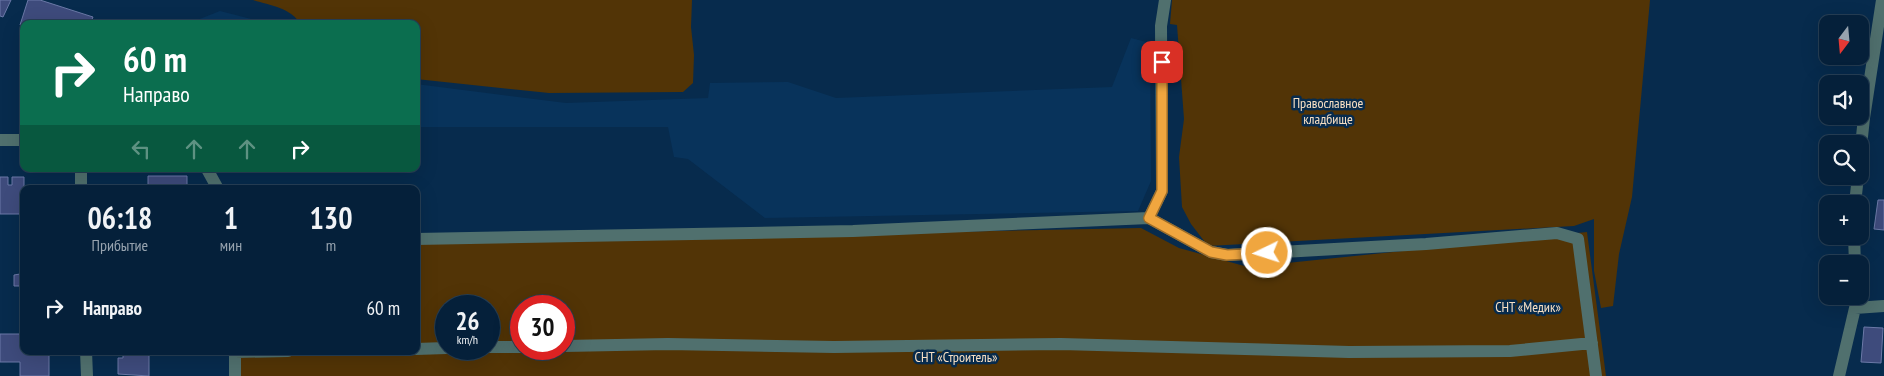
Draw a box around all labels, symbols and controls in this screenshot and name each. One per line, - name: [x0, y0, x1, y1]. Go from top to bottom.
- north arrow: [1819, 15, 1869, 65]
- map controls: [1819, 15, 1869, 305]
- text: 60 m: [123, 36, 187, 82]
- icon: right: [40, 40, 105, 105]
- pin: [1141, 41, 1183, 83]
- icon: arrive: [1148, 48, 1176, 76]
- button: sound: [1819, 75, 1869, 125]
- text: Направо: [123, 80, 190, 108]
- park label: Православное кладбище: [1293, 94, 1363, 128]
- icon: left: [127, 135, 155, 163]
- icon: ahead: [180, 135, 208, 163]
- icon: ahead: [233, 135, 261, 163]
- icon: right: [286, 135, 314, 163]
- button: search: [1819, 135, 1869, 185]
- button: +: [1819, 195, 1869, 245]
- text: 06:18: [87, 198, 152, 237]
- text: 1: [224, 198, 238, 237]
- text: 130: [310, 198, 353, 237]
- position arrow: [1240, 226, 1292, 278]
- text: Прибытие: [92, 235, 148, 255]
- text: мин: [220, 235, 242, 255]
- text: m: [326, 235, 336, 255]
- button: −: [1819, 255, 1869, 305]
- icon: right: [40, 294, 68, 322]
- speed limit sign: 30: [510, 295, 575, 360]
- text: Направо: [83, 296, 142, 320]
- text: 60 m: [367, 296, 400, 320]
- park label: СНТ «Медик»: [1495, 298, 1561, 316]
- text: 26: [456, 305, 479, 337]
- text: km/h: [457, 332, 478, 347]
- park label: СНТ «Строитель»: [915, 348, 997, 366]

